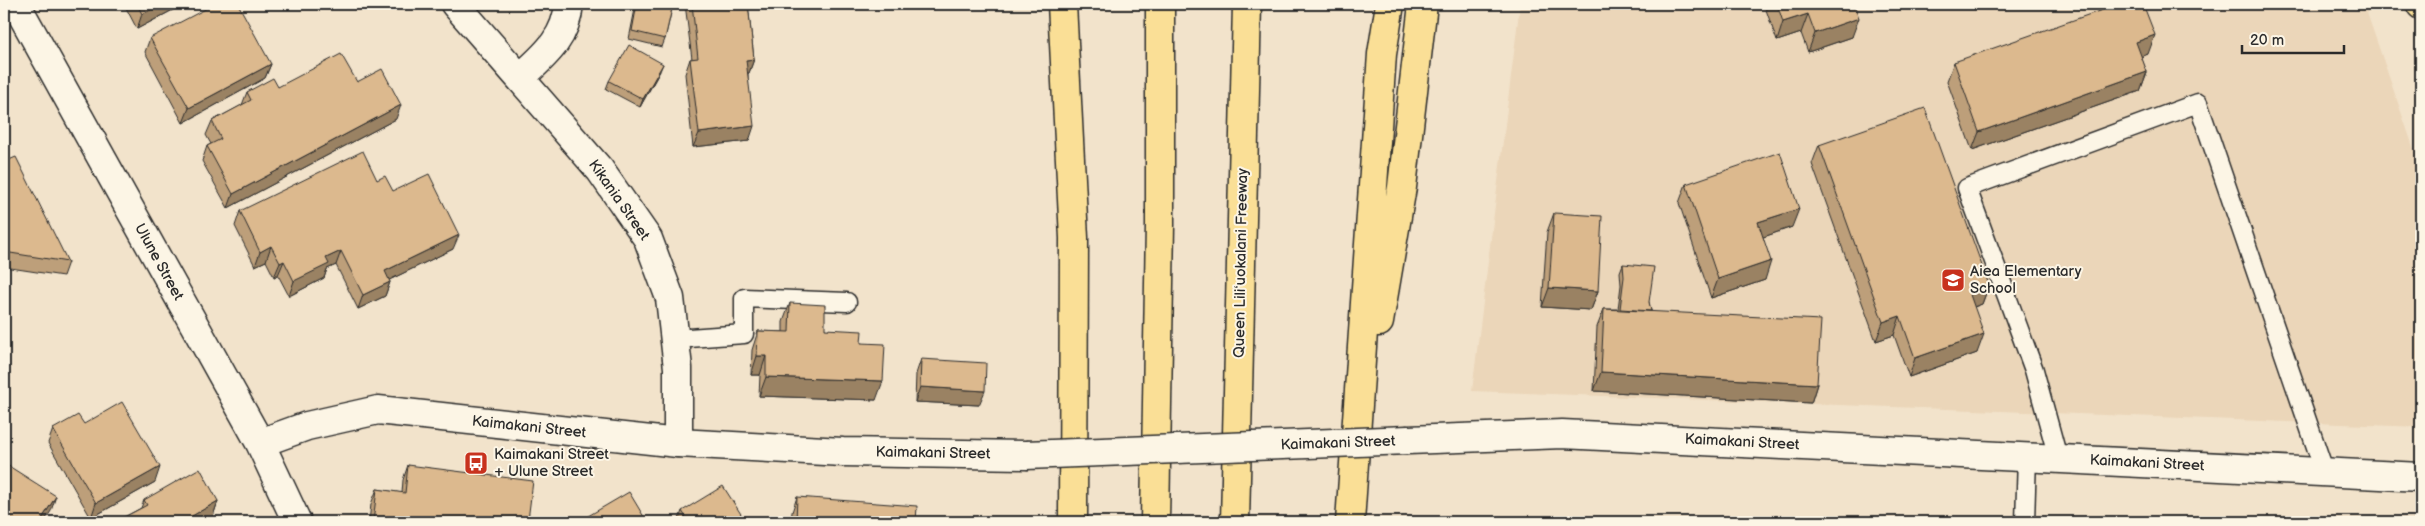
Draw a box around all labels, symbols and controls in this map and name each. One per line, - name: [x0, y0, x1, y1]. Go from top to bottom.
- scale bar: [2242, 22, 2345, 54]
- text: 20 m: [2250, 31, 2284, 50]
- street label: Kikania Street: [584, 156, 654, 244]
- street label: Queen Liliʻuokalani Freeway: [1230, 168, 1252, 358]
- street label: Ulune Street: [130, 220, 188, 304]
- place label: Aiea Elementary School: [1970, 262, 2082, 298]
- school or university icon: Aiea Elementary School: [1940, 267, 1966, 293]
- street label: Kaimakani Street: [471, 412, 588, 442]
- street label: Kaimakani Street: [1684, 430, 1800, 455]
- street label: Kaimakani Street: [1280, 431, 1396, 454]
- street label: Kaimakani Street: [875, 442, 991, 464]
- place label: Kaimakani Street + Ulune Street: [494, 445, 609, 481]
- bus stop icon: Kaimakani Street + Ulune Street: [463, 450, 489, 476]
- street label: Kaimakani Street: [2089, 451, 2205, 476]

